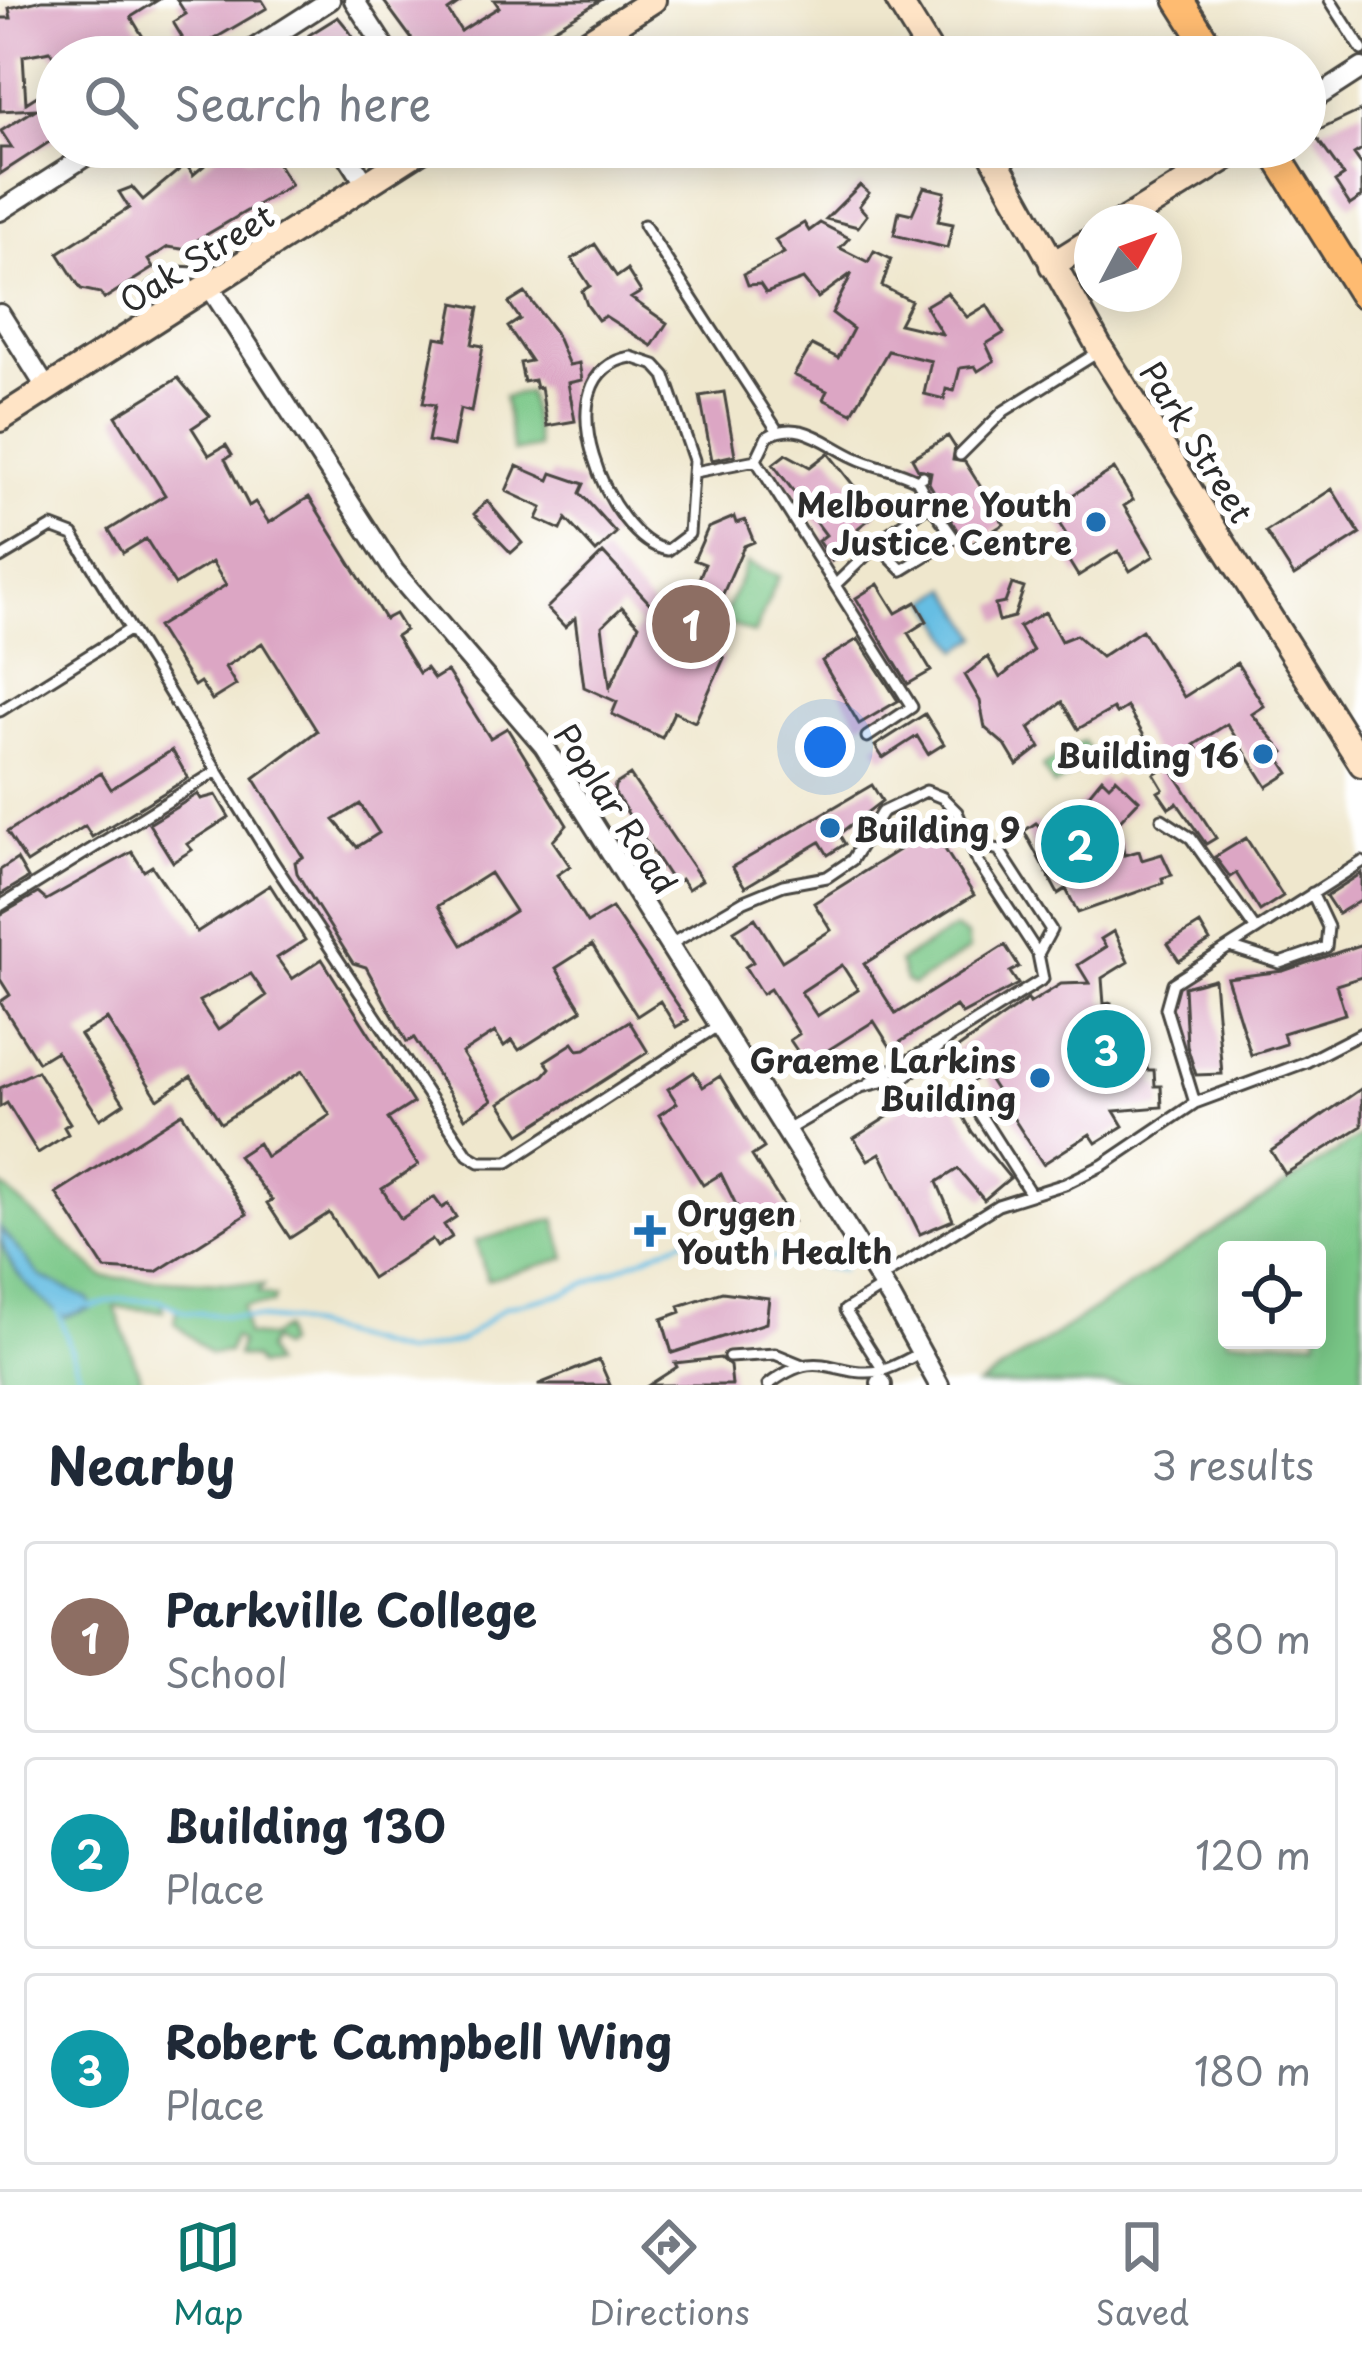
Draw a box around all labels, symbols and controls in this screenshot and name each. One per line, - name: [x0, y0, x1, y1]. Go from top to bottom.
- search box: [36, 36, 1326, 168]
- text: Search here: [174, 68, 431, 136]
- icon: search: [78, 69, 144, 135]
- street label: Oak Street: [109, 190, 283, 324]
- north arrow: [1074, 204, 1182, 312]
- street label: Park Street: [1129, 351, 1267, 531]
- place label: Melbourne Youth Justice Centre: [796, 478, 1072, 566]
- marker: Melbourne Youth Justice Centre: [1083, 509, 1109, 535]
- pin: 1: [652, 579, 730, 669]
- street label: Poplar Road: [543, 713, 691, 903]
- your location: [795, 717, 855, 777]
- place label: Building 16: [1056, 729, 1239, 779]
- marker: Building 16: [1250, 741, 1276, 767]
- pin: 2: [1041, 799, 1119, 889]
- place label: Building 9: [854, 803, 1020, 853]
- marker: Building 9: [817, 815, 843, 841]
- pin: 3: [1067, 1004, 1145, 1094]
- place label: Graeme Larkins Building: [750, 1034, 1016, 1122]
- marker: Graeme Larkins Building: [1027, 1065, 1053, 1091]
- place label: Orygen Youth Health: [677, 1187, 892, 1275]
- marker: Orygen Youth Health: [634, 1215, 666, 1247]
- map controls: [1218, 1241, 1326, 1349]
- button: locate: [1218, 1241, 1326, 1349]
- text: Nearby: [48, 1425, 235, 1502]
- text: 3 results: [1151, 1434, 1314, 1493]
- text: Parkville College: [165, 1574, 537, 1642]
- text: 1: [81, 1608, 99, 1667]
- text: 80 m: [1209, 1608, 1311, 1667]
- text: School: [165, 1642, 288, 1701]
- text: Building 130: [165, 1790, 446, 1858]
- text: 2: [76, 1824, 104, 1883]
- text: 120 m: [1195, 1824, 1311, 1883]
- text: Place: [165, 1858, 265, 1917]
- text: Robert Campbell Wing: [165, 2006, 672, 2074]
- text: 3: [77, 2040, 103, 2099]
- text: 180 m: [1194, 2040, 1311, 2099]
- text: Place: [165, 2074, 265, 2133]
- tab: Map: [173, 2214, 243, 2336]
- tab: Directions: [589, 2214, 750, 2336]
- tab: Saved: [1095, 2214, 1189, 2336]

